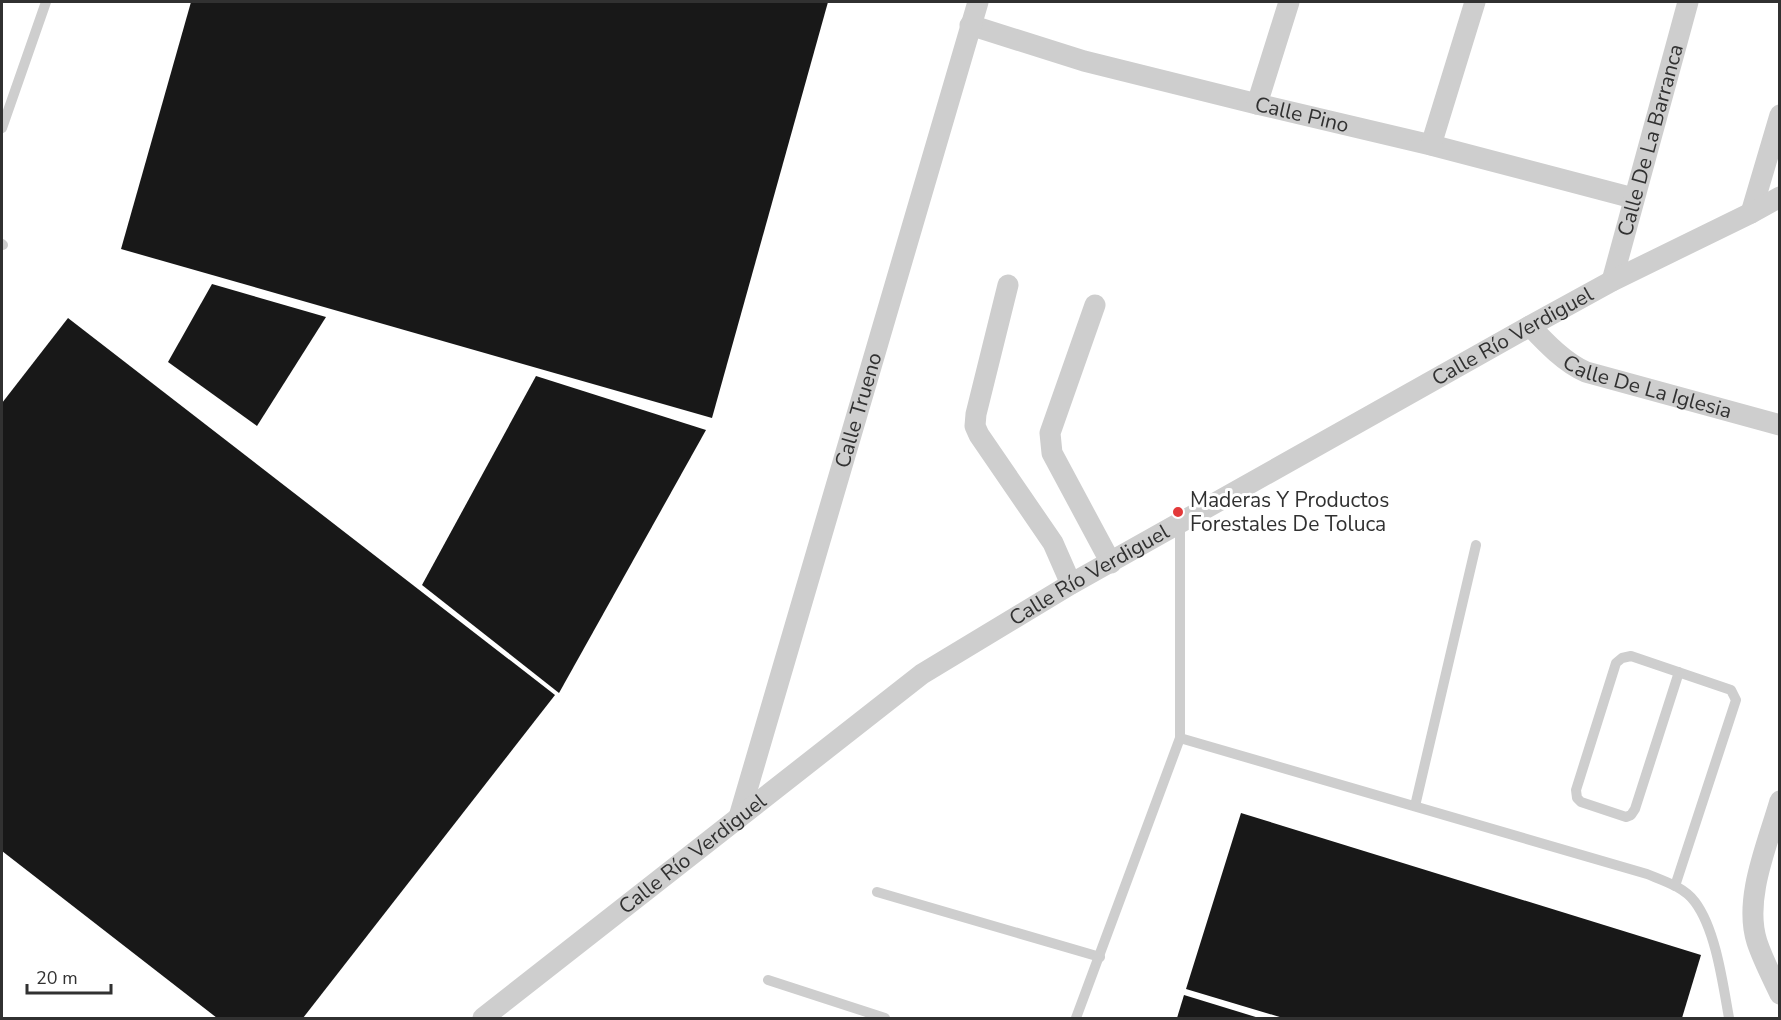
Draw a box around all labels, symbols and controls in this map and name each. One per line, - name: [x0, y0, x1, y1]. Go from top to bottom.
- street label: Calle De La Barranca: [1611, 41, 1690, 239]
- street label: Calle Pino: [1252, 90, 1352, 139]
- street label: Calle Río Verdiguel: [1427, 280, 1599, 392]
- street label: Calle De La Iglesia: [1557, 348, 1735, 425]
- street label: Calle Trueno: [828, 349, 888, 471]
- place label: Maderas Y Productos Forestales De Toluca: [1190, 486, 1389, 538]
- marker: Maderas Y Productos Forestales De Toluca: [1171, 505, 1185, 519]
- street label: Calle Río Verdiguel: [1004, 517, 1175, 632]
- street label: Calle Río Verdiguel: [613, 787, 773, 921]
- scale bar: [27, 957, 111, 995]
- text: 20 m: [36, 966, 78, 990]

